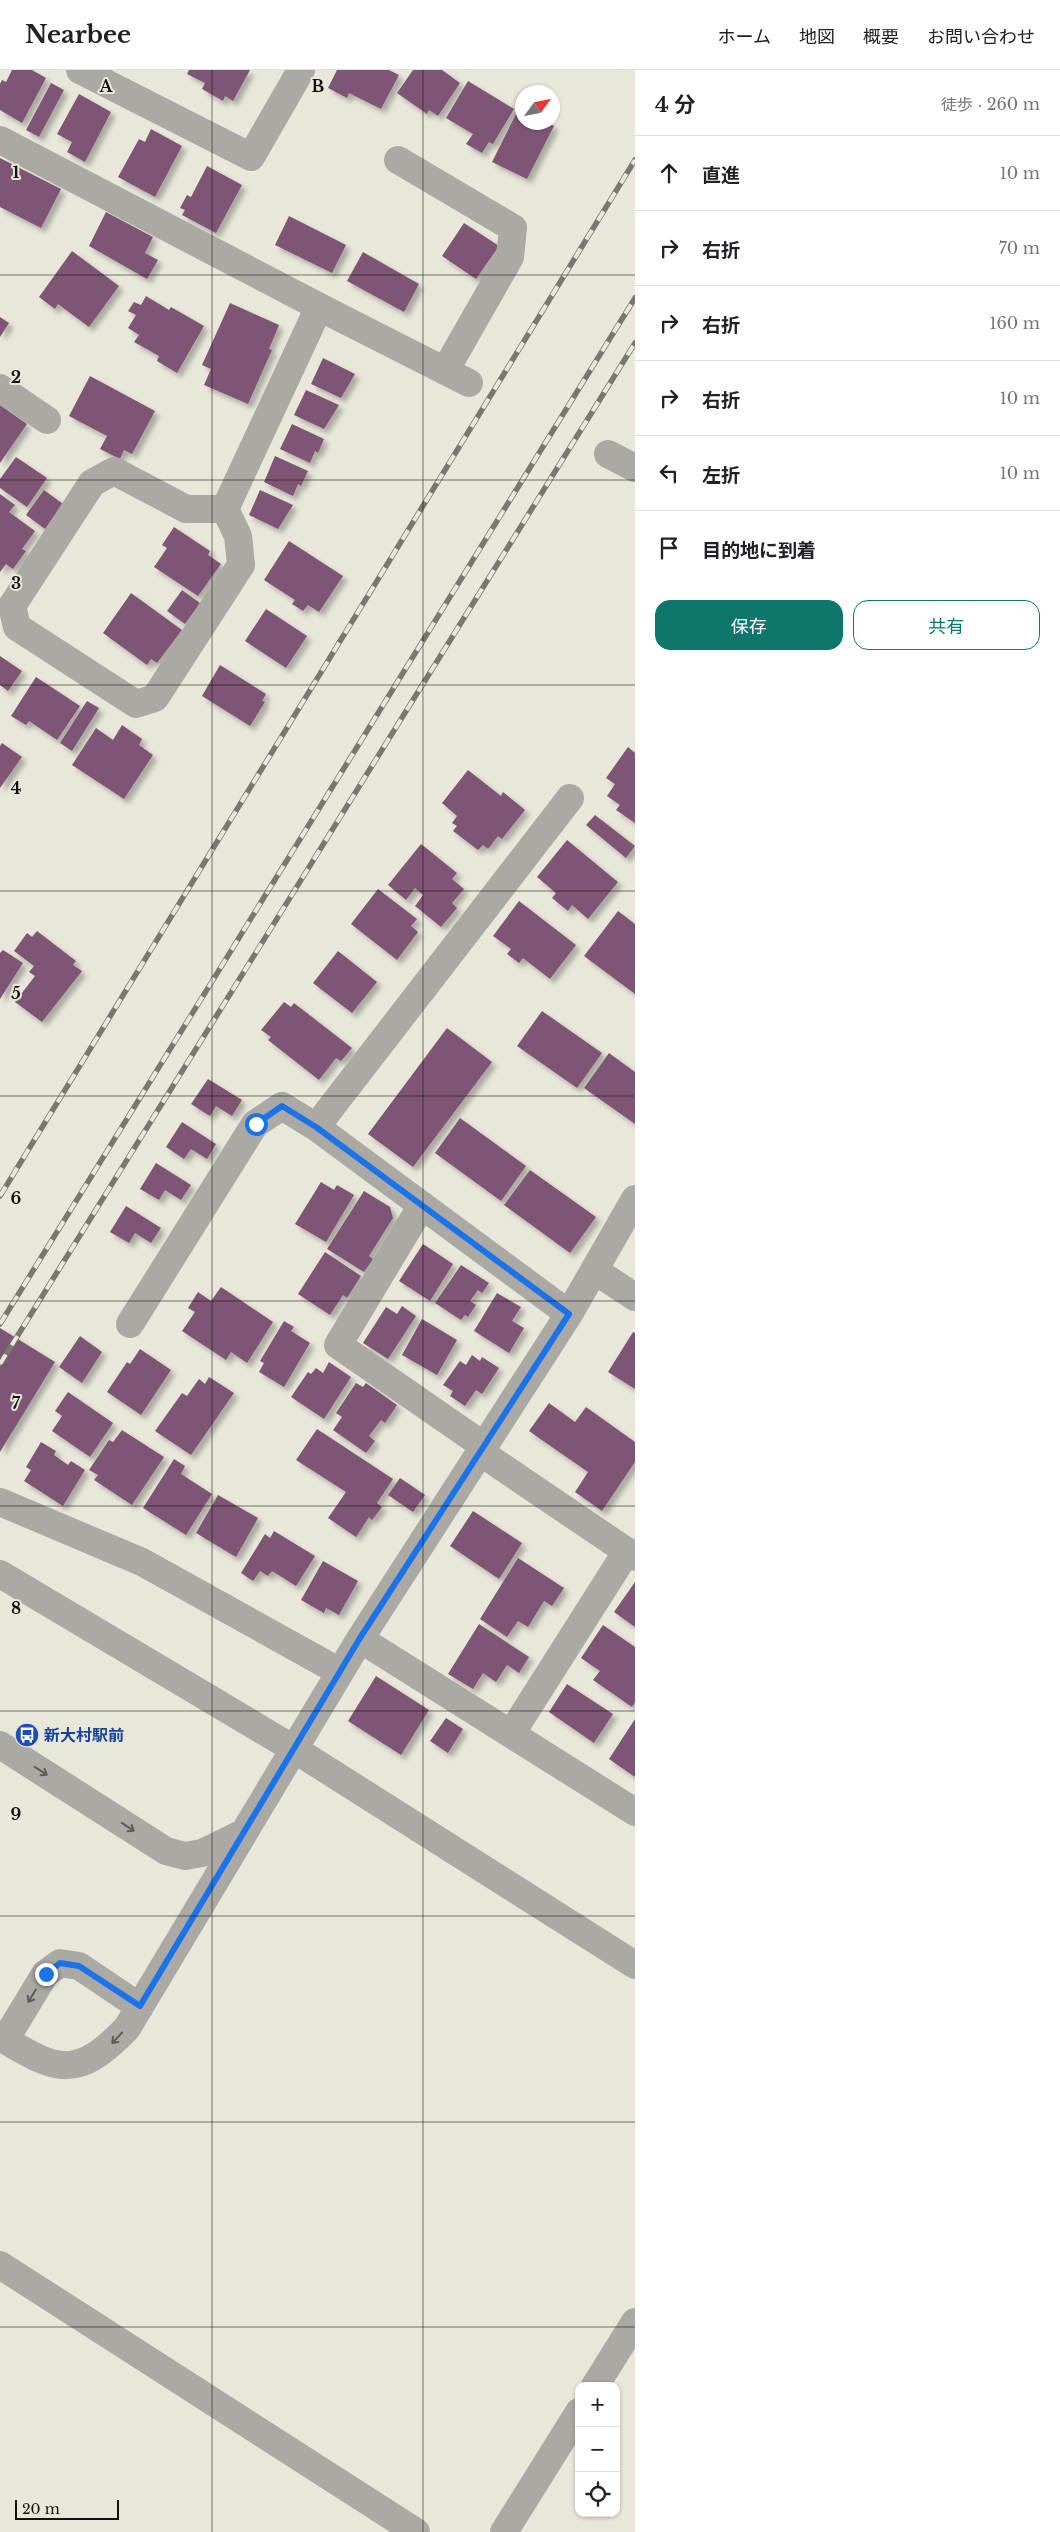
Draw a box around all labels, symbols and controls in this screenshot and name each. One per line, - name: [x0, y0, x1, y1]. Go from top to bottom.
- text: Nearbee: [25, 20, 131, 49]
- text: ホーム: [718, 26, 771, 48]
- text: 地図: [799, 26, 835, 48]
- text: 概要: [863, 26, 899, 48]
- text: お問い合わせ: [927, 26, 1035, 48]
- text: A: [99, 76, 114, 96]
- text: B: [312, 76, 325, 96]
- north arrow: [515, 85, 560, 130]
- text: 4 分: [655, 92, 696, 118]
- text: 徒歩 · 260 m: [941, 94, 1040, 114]
- icon: ahead: [655, 159, 683, 187]
- text: 1: [13, 162, 20, 182]
- text: 10 m: [1000, 163, 1040, 183]
- text: 直進: [702, 164, 740, 187]
- icon: right: [655, 234, 683, 262]
- text: 70 m: [999, 238, 1040, 258]
- text: 右折: [702, 239, 740, 262]
- icon: right: [655, 309, 683, 337]
- text: 160 m: [989, 313, 1040, 333]
- text: 右折: [702, 314, 740, 337]
- text: 2: [11, 367, 21, 387]
- icon: right: [655, 384, 683, 412]
- text: 10 m: [1000, 388, 1040, 408]
- text: 右折: [702, 389, 740, 412]
- icon: left: [655, 459, 683, 487]
- text: 10 m: [1000, 463, 1040, 483]
- text: 左折: [702, 464, 740, 487]
- icon: arrive: [655, 534, 683, 562]
- text: 目的地に到着: [702, 539, 816, 562]
- text: 3: [11, 573, 21, 593]
- button: 保存: [655, 600, 843, 650]
- button: 共有: [853, 600, 1040, 650]
- text: 4: [11, 778, 21, 798]
- text: 5: [11, 983, 21, 1003]
- route start: [245, 1113, 268, 1136]
- text: 6: [11, 1188, 22, 1208]
- text: 7: [12, 1393, 21, 1413]
- text: 8: [11, 1598, 21, 1618]
- bus stop icon: 新大村駅前: [14, 1722, 40, 1748]
- place label: 新大村駅前: [44, 1725, 124, 1745]
- one-way arrow: [34, 1766, 48, 1776]
- text: 9: [11, 1804, 22, 1824]
- one-way arrow: [121, 1822, 135, 1832]
- route end: [35, 1963, 58, 1986]
- one-way arrow: [27, 1989, 37, 2003]
- one-way arrow: [111, 2032, 123, 2044]
- map controls: [575, 2382, 620, 2517]
- button: +: [575, 2382, 620, 2427]
- button: −: [575, 2427, 620, 2472]
- button: locate: [575, 2472, 620, 2517]
- scale bar: [15, 2497, 119, 2520]
- text: 20 m: [22, 2500, 60, 2518]

